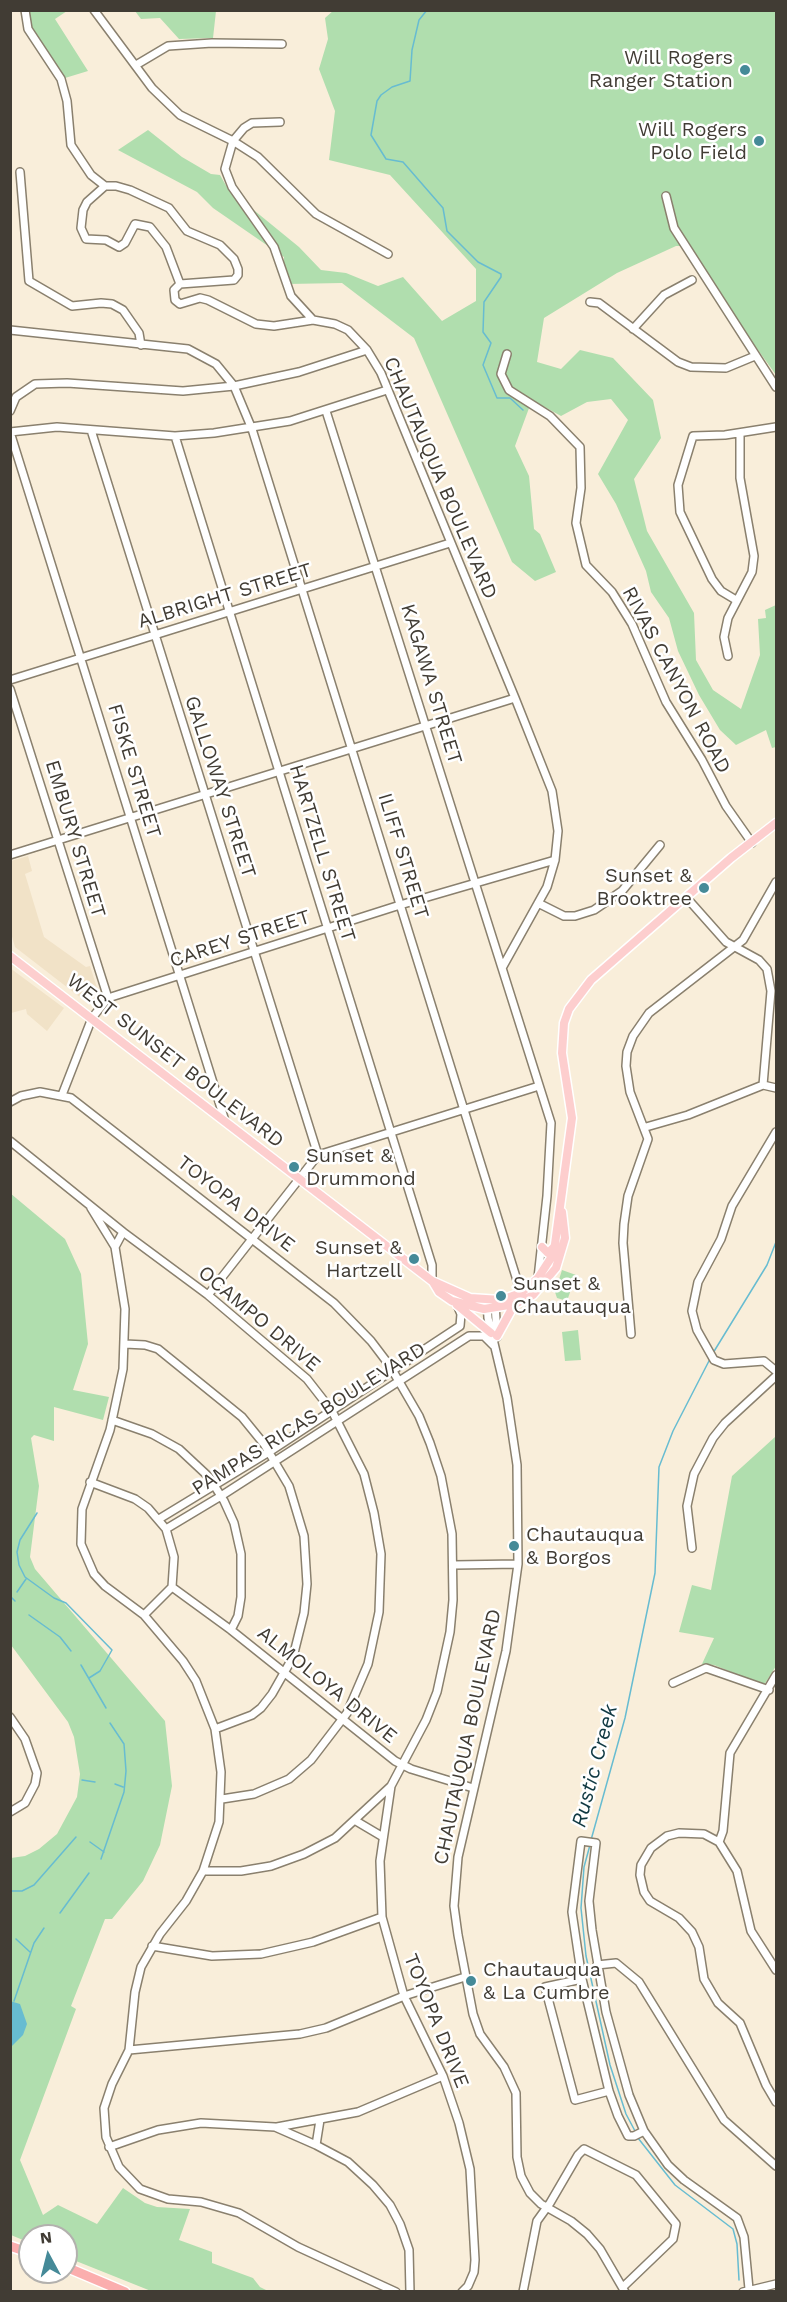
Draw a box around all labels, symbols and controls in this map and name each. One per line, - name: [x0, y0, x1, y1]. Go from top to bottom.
- place label: Will Rogers Ranger Station: [589, 46, 733, 93]
- marker: Will Rogers Ranger Station: [738, 63, 752, 77]
- place label: Will Rogers Polo Field: [638, 118, 747, 165]
- marker: Will Rogers Polo Field: [752, 134, 766, 148]
- street label: CHAUTAUQUA BOULEVARD: [378, 353, 502, 603]
- street label: ALBRIGHT STREET: [135, 558, 315, 634]
- street label: RIVAS CANYON ROAD: [617, 583, 735, 777]
- street label: KAGAWA STREET: [395, 601, 467, 767]
- street label: GALLOWAY STREET: [179, 693, 261, 881]
- street label: FISKE STREET: [102, 701, 166, 841]
- street label: EMBURY STREET: [40, 757, 110, 921]
- street label: HARTZELL STREET: [284, 761, 360, 945]
- street label: ILIFF STREET: [372, 790, 434, 922]
- place label: Sunset & Brooktree: [596, 864, 692, 911]
- marker: Sunset & Brooktree: [697, 881, 711, 895]
- street label: CAREY STREET: [167, 905, 313, 973]
- street label: WEST SUNSET BOULEVARD: [62, 969, 288, 1153]
- place label: Sunset & Drummond: [306, 1144, 416, 1191]
- street label: TOYOPA DRIVE: [172, 1151, 300, 1257]
- marker: Sunset & Drummond: [287, 1160, 301, 1174]
- place label: Sunset & Hartzell: [315, 1236, 402, 1283]
- marker: Sunset & Hartzell: [407, 1252, 421, 1266]
- street label: OCAMPO DRIVE: [193, 1261, 325, 1377]
- place label: Sunset & Chautauqua: [513, 1272, 631, 1319]
- marker: Sunset & Chautauqua: [494, 1289, 508, 1303]
- street label: PAMPAS RICAS BOULEVARD: [188, 1337, 430, 1501]
- place label: Chautauqua & Borgos: [526, 1523, 644, 1570]
- marker: Chautauqua & Borgos: [507, 1539, 521, 1553]
- street label: CHAUTAUQUA BOULEVARD: [429, 1607, 507, 1867]
- street label: ALMOLOYA DRIVE: [252, 1621, 402, 1749]
- water label: Rustic Creek: [567, 1702, 623, 1830]
- street label: TOYOPA DRIVE: [398, 1950, 474, 2092]
- place label: Chautauqua & La Cumbre: [483, 1958, 609, 2005]
- marker: Chautauqua & La Cumbre: [464, 1974, 478, 1988]
- north arrow: [18, 2224, 78, 2284]
- text: N: [39, 2227, 53, 2248]

